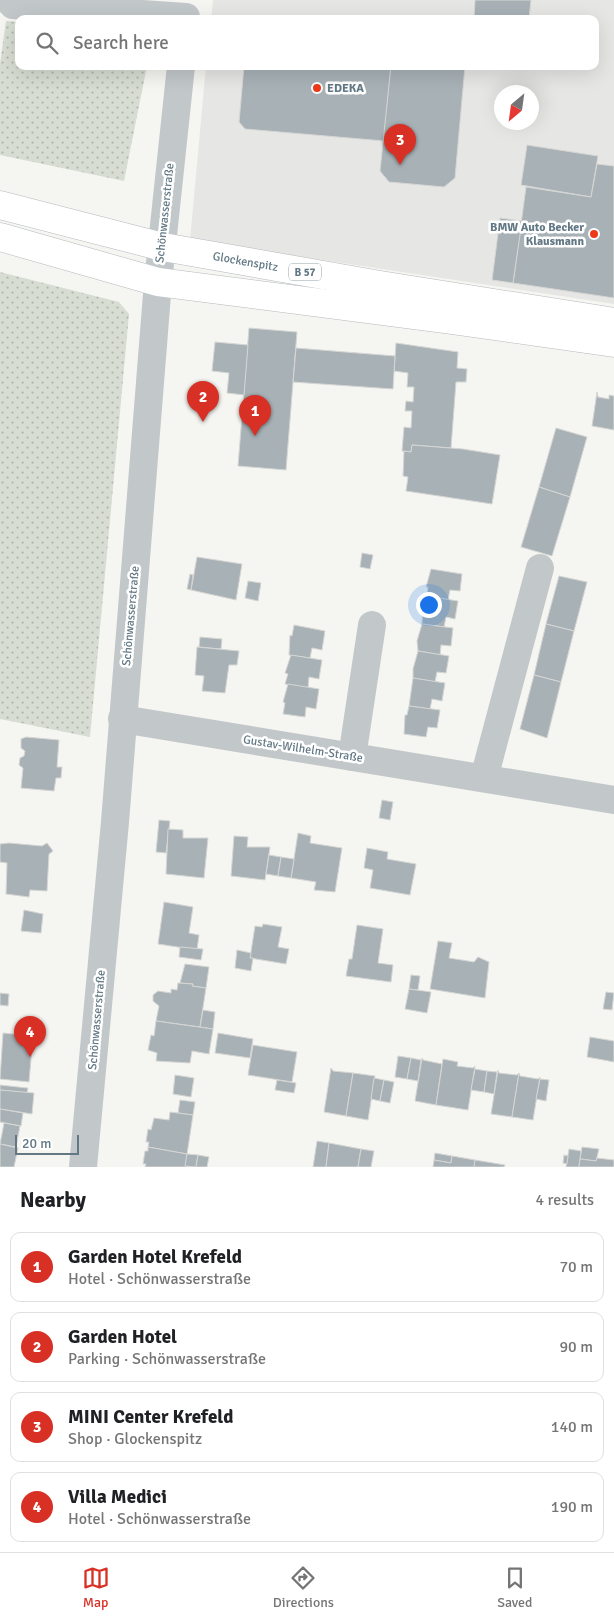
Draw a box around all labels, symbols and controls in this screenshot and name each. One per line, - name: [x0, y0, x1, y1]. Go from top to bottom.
- search box: [15, 15, 599, 70]
- icon: search: [33, 29, 61, 57]
- text: Search here: [73, 31, 169, 55]
- place label: EDEKA: [327, 81, 364, 96]
- marker: EDEKA: [311, 82, 323, 94]
- north arrow: [494, 85, 539, 130]
- pin: 3: [384, 124, 416, 165]
- street label: Schönwasserstraße: [152, 162, 178, 264]
- place label: BMW Auto Becker Klausmann: [490, 220, 584, 249]
- marker: BMW Auto Becker Klausmann: [588, 228, 600, 240]
- street label: Glockenspitz: [212, 248, 279, 275]
- road number: B 57: [289, 264, 321, 280]
- pin: 2: [187, 381, 219, 422]
- pin: 1: [239, 395, 271, 436]
- street label: Schönwasserstraße: [119, 565, 143, 667]
- your location: [416, 592, 442, 618]
- street label: Gustav-Wilhelm-Straße: [242, 732, 364, 766]
- street label: Schönwasserstraße: [85, 969, 109, 1071]
- pin: 4: [14, 1016, 46, 1057]
- scale bar: [15, 1132, 79, 1155]
- text: 20 m: [22, 1135, 51, 1152]
- text: Nearby: [20, 1187, 86, 1213]
- text: 4 results: [535, 1190, 594, 1210]
- text: Garden Hotel Krefeld: [68, 1245, 242, 1269]
- text: 1: [33, 1257, 41, 1277]
- text: 70 m: [559, 1257, 593, 1277]
- text: Hotel · Schönwasserstraße: [68, 1269, 251, 1289]
- text: Garden Hotel: [68, 1325, 177, 1349]
- text: 2: [33, 1337, 41, 1357]
- text: 90 m: [559, 1337, 593, 1357]
- text: Parking · Schönwasserstraße: [68, 1349, 266, 1369]
- text: MINI Center Krefeld: [68, 1405, 233, 1429]
- text: 3: [33, 1417, 41, 1437]
- text: 140 m: [551, 1417, 593, 1437]
- text: Shop · Glockenspitz: [68, 1429, 202, 1449]
- text: Villa Medici: [68, 1485, 167, 1509]
- text: 4: [33, 1497, 41, 1517]
- text: 190 m: [551, 1497, 593, 1517]
- text: Hotel · Schönwasserstraße: [68, 1509, 251, 1529]
- tab: Map: [82, 1564, 110, 1611]
- tab: Directions: [273, 1564, 334, 1611]
- tab: Saved: [497, 1564, 532, 1611]

